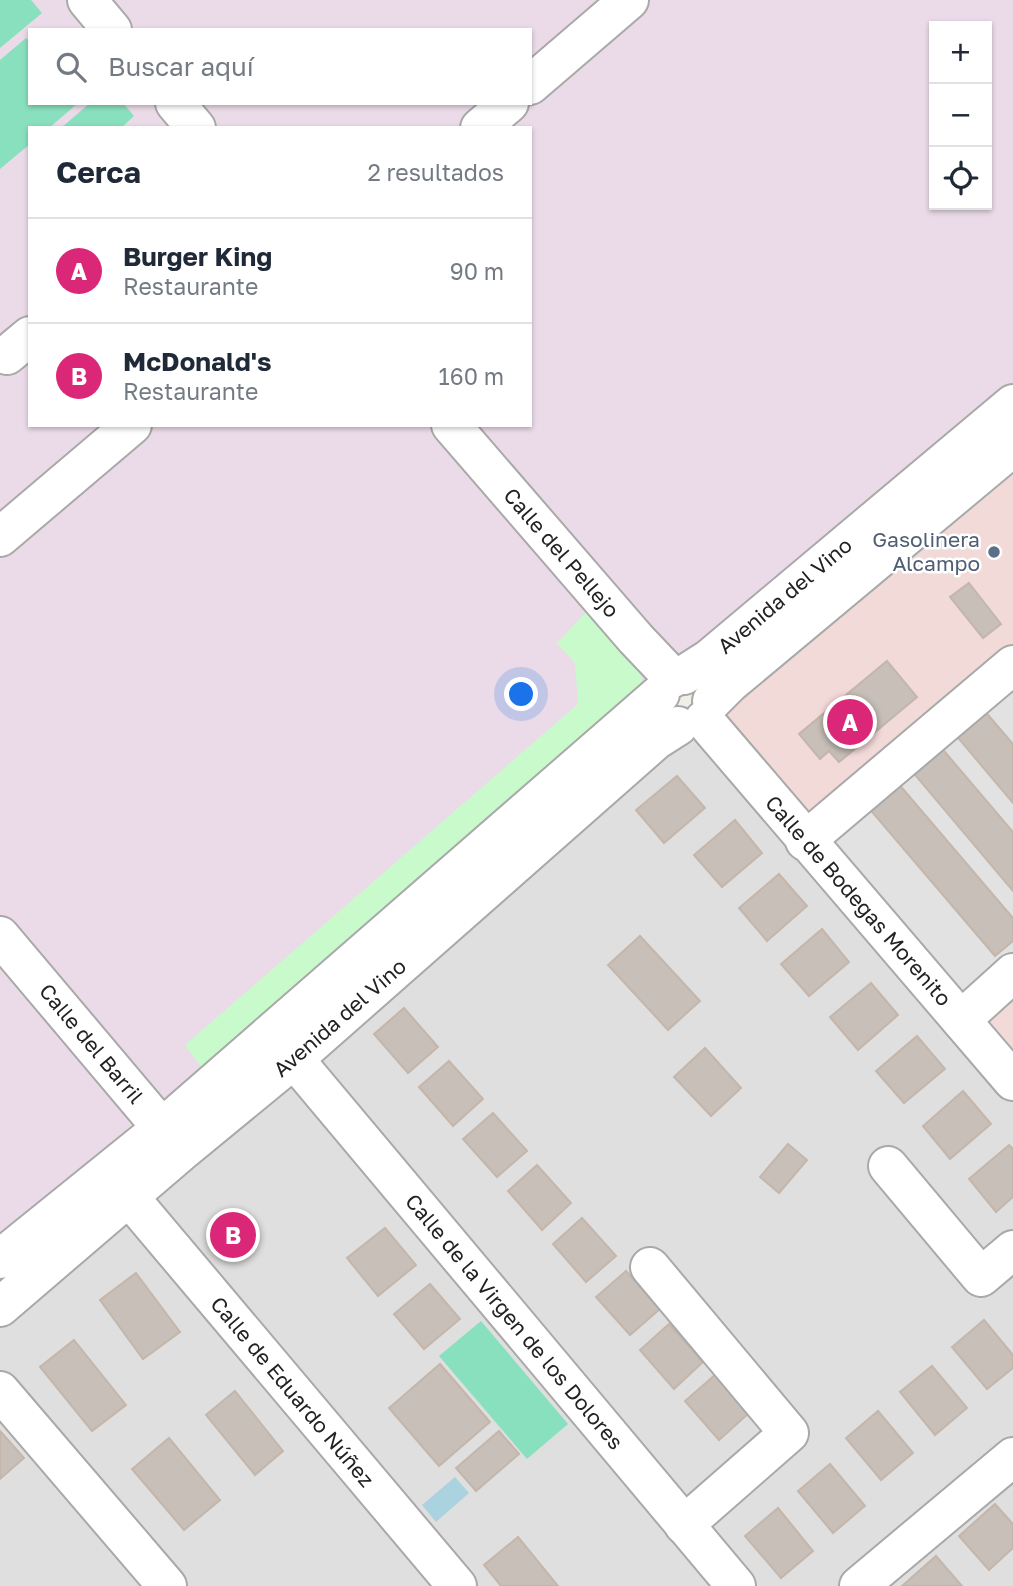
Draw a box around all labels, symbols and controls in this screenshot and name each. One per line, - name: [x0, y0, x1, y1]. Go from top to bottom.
- map controls: [929, 21, 992, 210]
- button: +: [929, 21, 992, 84]
- search box: [28, 28, 532, 105]
- icon: search: [52, 48, 90, 86]
- text: Buscar aquí: [108, 51, 254, 82]
- button: −: [929, 84, 992, 147]
- button: locate: [929, 147, 992, 210]
- text: Cerca: [56, 154, 141, 190]
- text: 2 resultados: [367, 158, 504, 186]
- text: Burger King: [123, 241, 272, 272]
- text: A: [71, 257, 87, 285]
- text: 90 m: [450, 257, 504, 285]
- text: Restaurante: [123, 272, 258, 300]
- text: McDonald's: [123, 346, 271, 377]
- text: B: [71, 362, 87, 390]
- text: 160 m: [439, 362, 504, 390]
- text: Restaurante: [123, 377, 258, 405]
- street label: Calle del Pellejo: [498, 482, 625, 622]
- place label: Gasolinera Alcampo: [872, 526, 980, 576]
- street label: Avenida del Vino: [712, 532, 857, 659]
- marker: Gasolinera Alcampo: [986, 544, 1002, 560]
- your location: [504, 677, 538, 711]
- pin: A: [827, 696, 873, 748]
- street label: Calle de Bodegas Morenito: [760, 790, 957, 1011]
- street label: Avenida del Vino: [268, 953, 411, 1082]
- street label: Calle del Barril: [34, 978, 149, 1109]
- street label: Calle de la Virgen de los Dolores: [400, 1188, 629, 1454]
- pin: B: [210, 1209, 256, 1261]
- street label: Calle de Eduardo Núñez: [206, 1291, 380, 1492]

